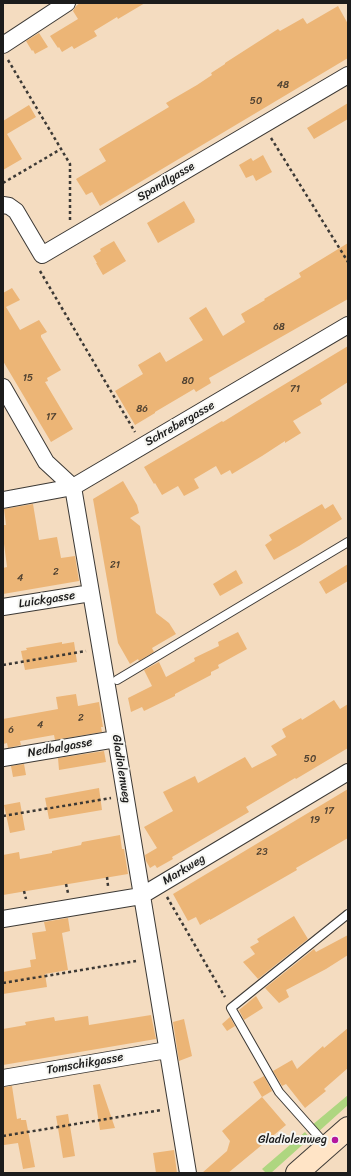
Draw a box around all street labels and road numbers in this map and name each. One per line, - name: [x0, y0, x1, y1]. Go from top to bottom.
- street label: Spandlgasse: [135, 159, 197, 205]
- street label: Schrebergasse: [143, 398, 217, 450]
- street label: Luickgasse: [18, 588, 76, 612]
- street label: Gladiolenweg: [108, 734, 134, 804]
- street label: Nedbalgasse: [27, 735, 93, 761]
- street label: Markweg: [160, 852, 208, 888]
- street label: Tomschikgasse: [46, 1050, 124, 1078]

